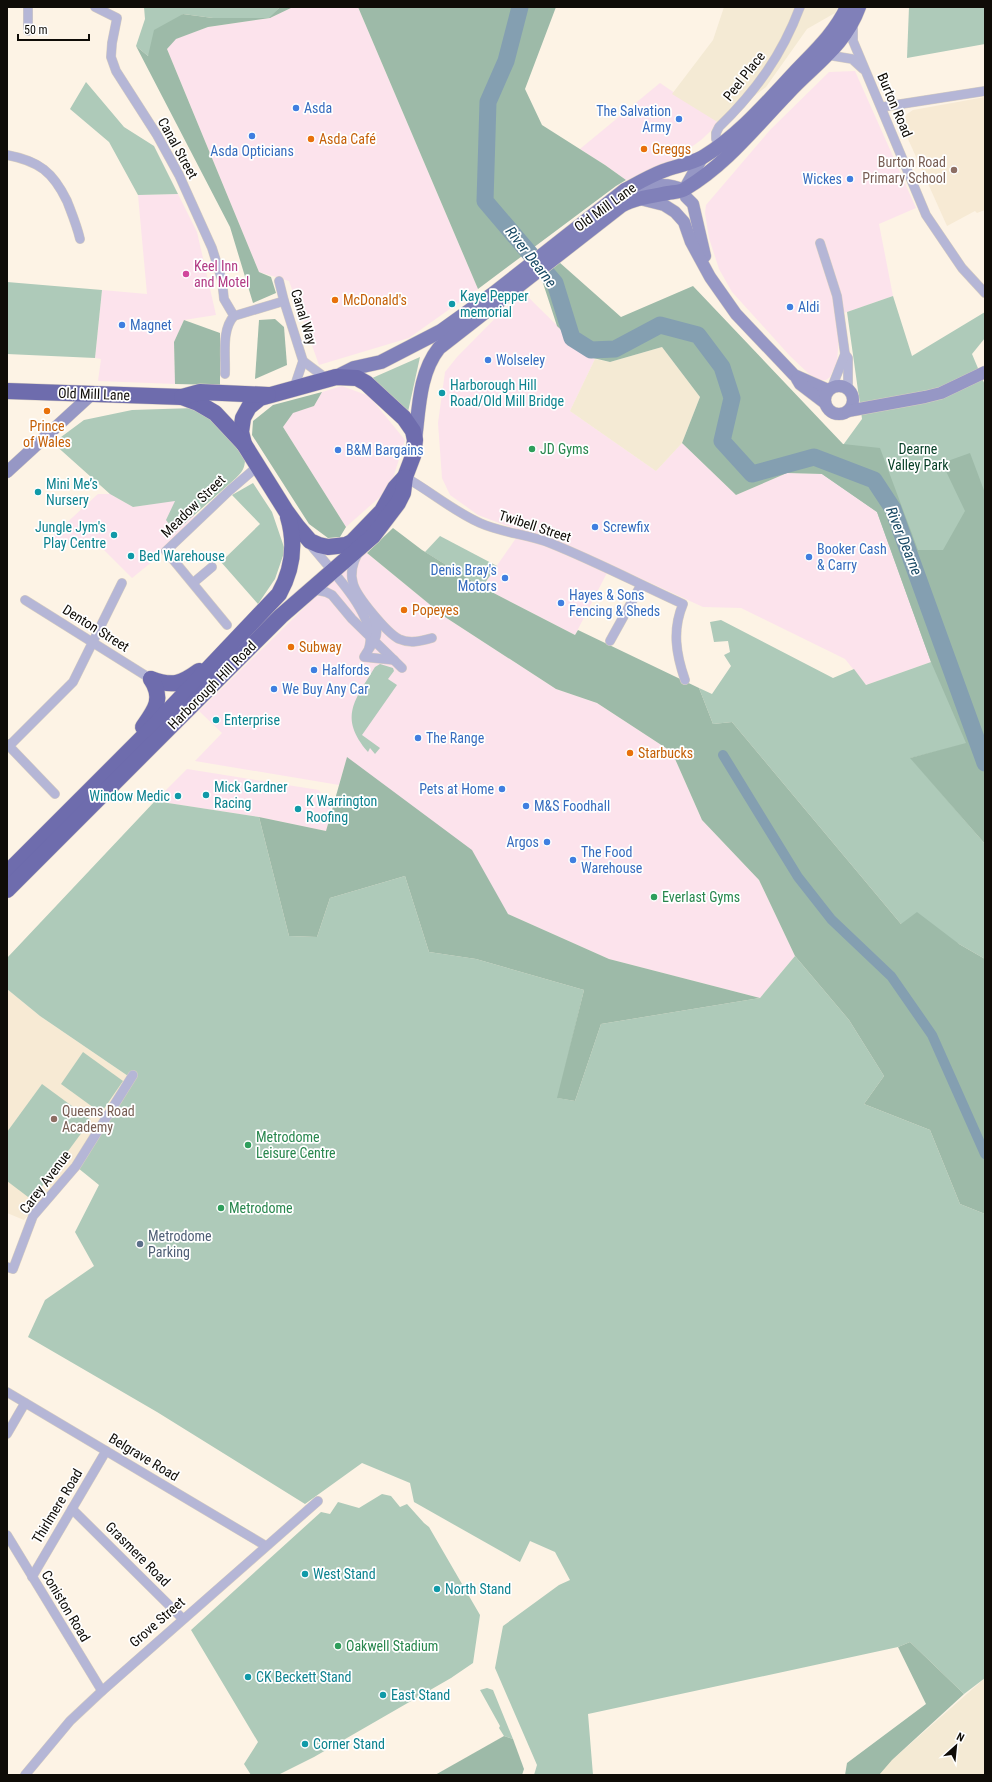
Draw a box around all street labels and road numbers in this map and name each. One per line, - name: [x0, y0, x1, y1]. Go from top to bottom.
- street label: Peel Place: [720, 48, 768, 104]
- street label: Burton Road: [874, 71, 916, 139]
- street label: Canal Street: [155, 115, 201, 181]
- street label: Old Mill Lane: [571, 179, 639, 235]
- street label: Canal Way: [288, 287, 320, 347]
- street label: Old Mill Lane: [58, 385, 131, 403]
- street label: Meadow Street: [158, 471, 228, 541]
- street label: Twibell Street: [497, 507, 573, 545]
- street label: Denton Street: [60, 601, 132, 655]
- street label: Harborough Hill Road: [165, 638, 259, 732]
- street label: Carey Avenue: [16, 1147, 74, 1217]
- street label: Belgrave Road: [106, 1430, 182, 1484]
- street label: Thirlmere Road: [29, 1466, 85, 1546]
- street label: Grasmere Road: [102, 1518, 174, 1590]
- street label: Coniston Road: [38, 1567, 94, 1645]
- street label: Grove Street: [126, 1594, 188, 1650]

